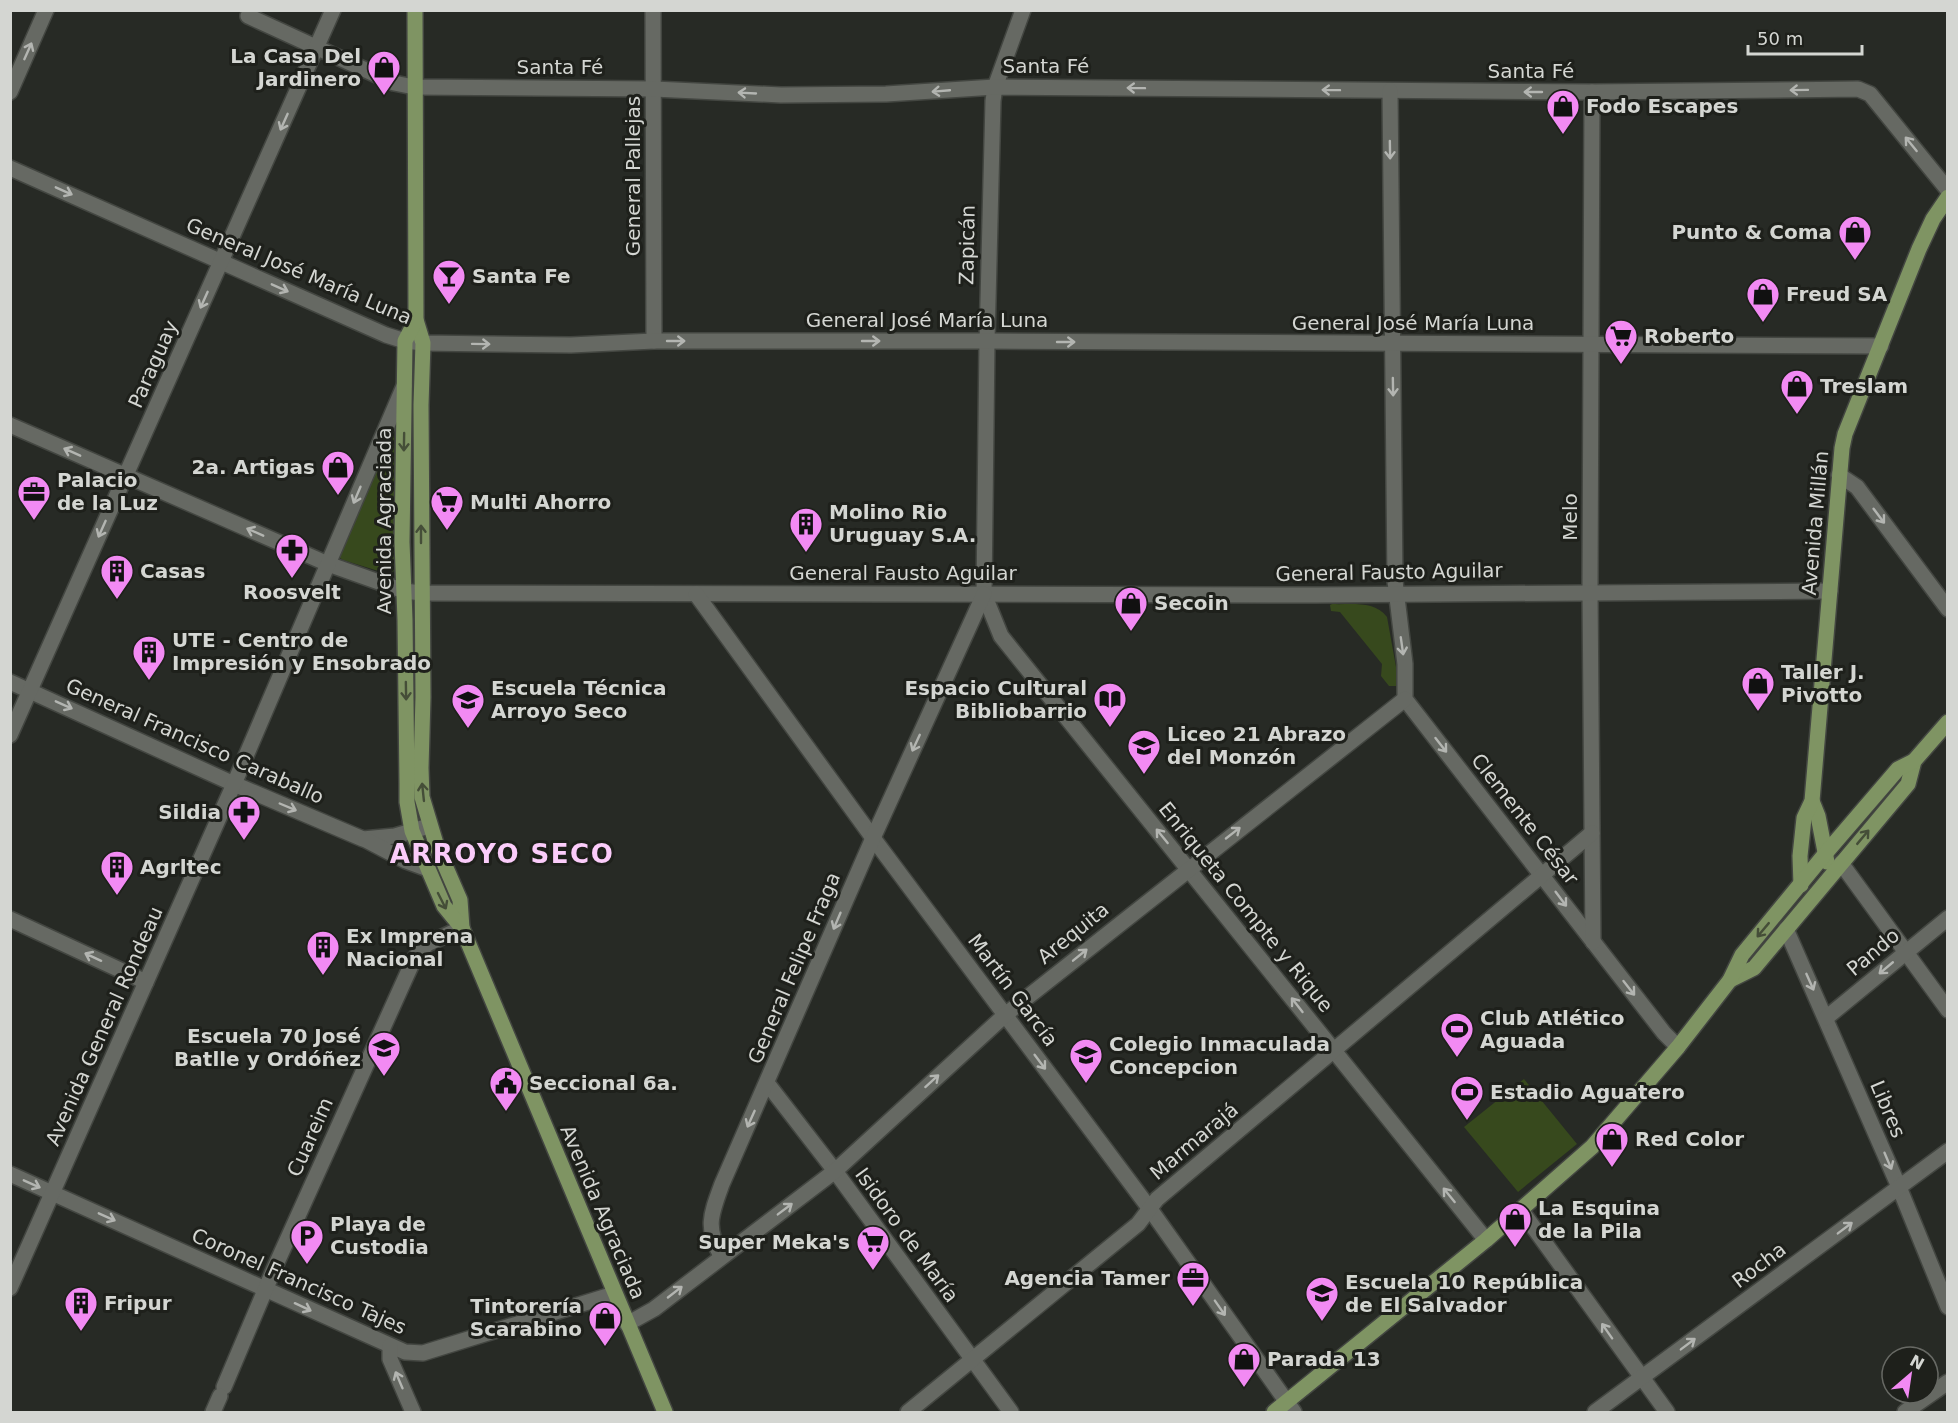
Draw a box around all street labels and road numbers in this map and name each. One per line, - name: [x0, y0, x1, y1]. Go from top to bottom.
- street label: Santa Fé: [1003, 54, 1089, 78]
- street label: Santa Fé: [517, 55, 603, 79]
- street label: Santa Fé: [1488, 59, 1574, 83]
- street label: General Pallejas: [621, 96, 645, 256]
- street label: Zapicán: [954, 205, 980, 285]
- street label: General José María Luna: [183, 213, 415, 329]
- street label: General José María Luna: [806, 308, 1048, 332]
- street label: General José María Luna: [1292, 311, 1534, 335]
- street label: Paraguay: [123, 316, 183, 412]
- street label: Avenida Agraciada: [372, 428, 396, 614]
- street label: Avenida Millán: [1797, 450, 1833, 596]
- street label: Melo: [1558, 493, 1582, 541]
- street label: General Fausto Aguilar: [1275, 558, 1504, 586]
- street label: General Fausto Aguilar: [789, 561, 1017, 585]
- street label: General Francisco Caraballo: [62, 673, 328, 809]
- street label: Clemente César: [1466, 749, 1584, 890]
- street label: Enriqueta Compte y Rique: [1154, 797, 1338, 1017]
- street label: General Felipe Fraga: [743, 869, 845, 1067]
- street label: Arequita: [1032, 897, 1114, 969]
- street label: Avenida General Rondeau: [40, 903, 168, 1149]
- street label: Pando: [1842, 923, 1904, 981]
- street label: Martín García: [963, 929, 1063, 1051]
- street label: Libres: [1865, 1077, 1911, 1141]
- street label: Cuareim: [282, 1094, 338, 1180]
- street label: Marmarajá: [1145, 1097, 1243, 1185]
- street label: Avenida Agraciada: [555, 1121, 651, 1303]
- street label: Isidoro de María: [850, 1163, 964, 1307]
- street label: Coronel Francisco Tajes: [188, 1223, 410, 1339]
- street label: Rocha: [1727, 1237, 1791, 1293]

